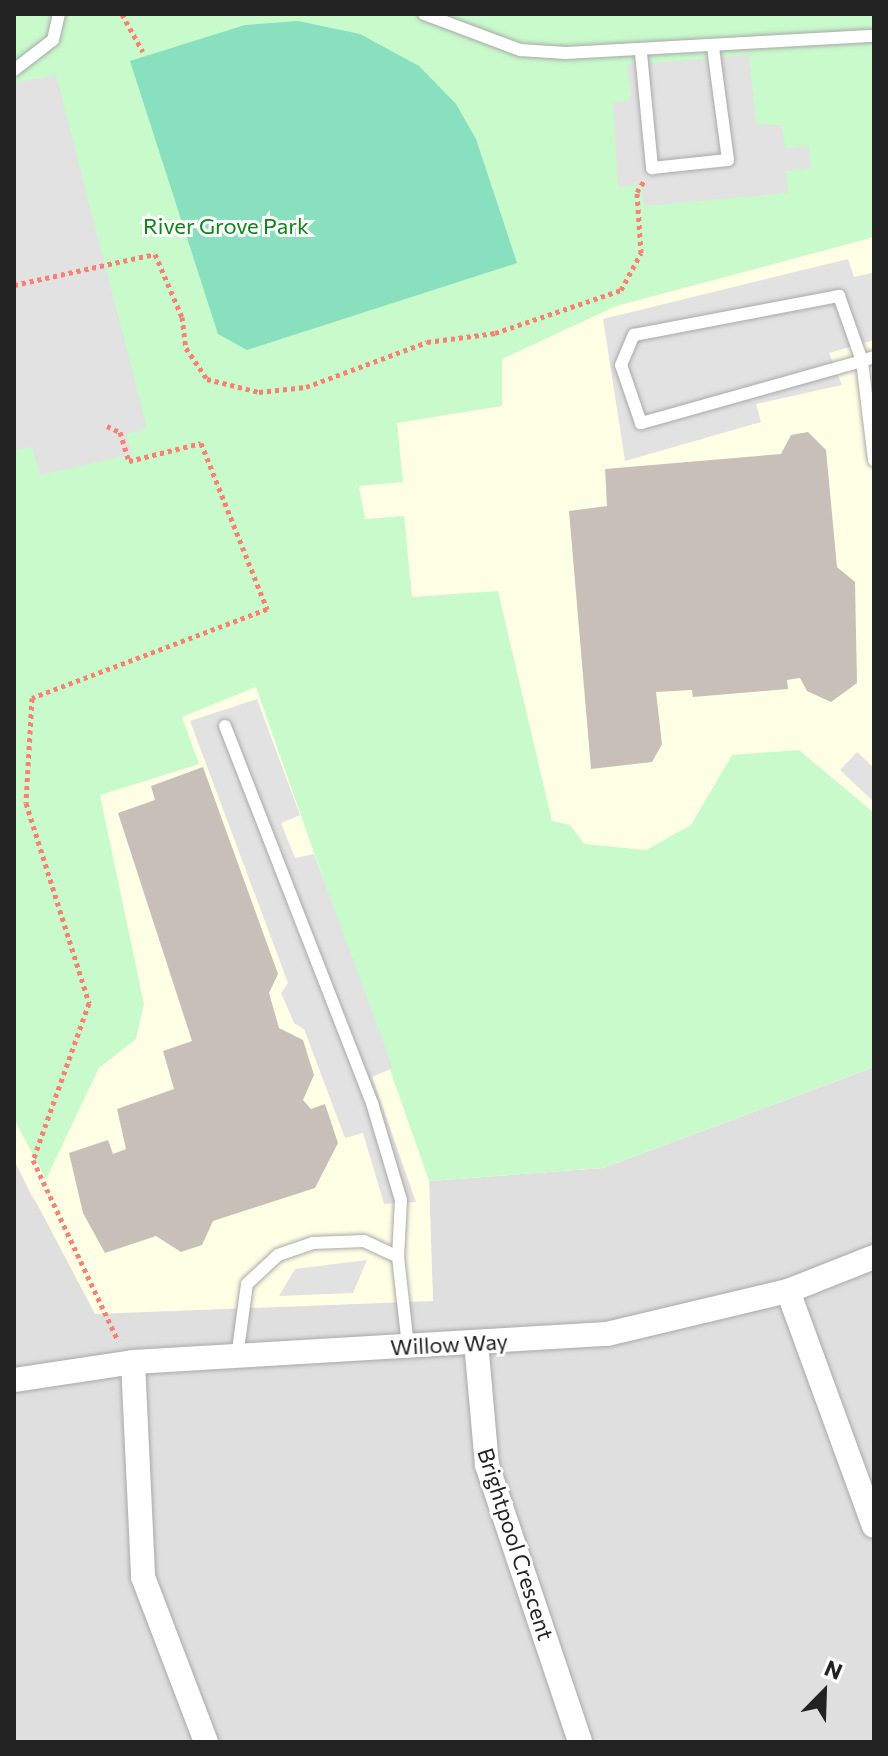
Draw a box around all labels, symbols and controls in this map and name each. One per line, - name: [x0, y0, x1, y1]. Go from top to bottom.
- park label: River Grove Park: [143, 213, 309, 239]
- street label: Willow Way: [390, 1328, 508, 1360]
- street label: Brightpool Crescent: [472, 1445, 560, 1643]
- north arrow: [784, 1652, 864, 1732]
- text: N: [821, 1654, 846, 1685]

